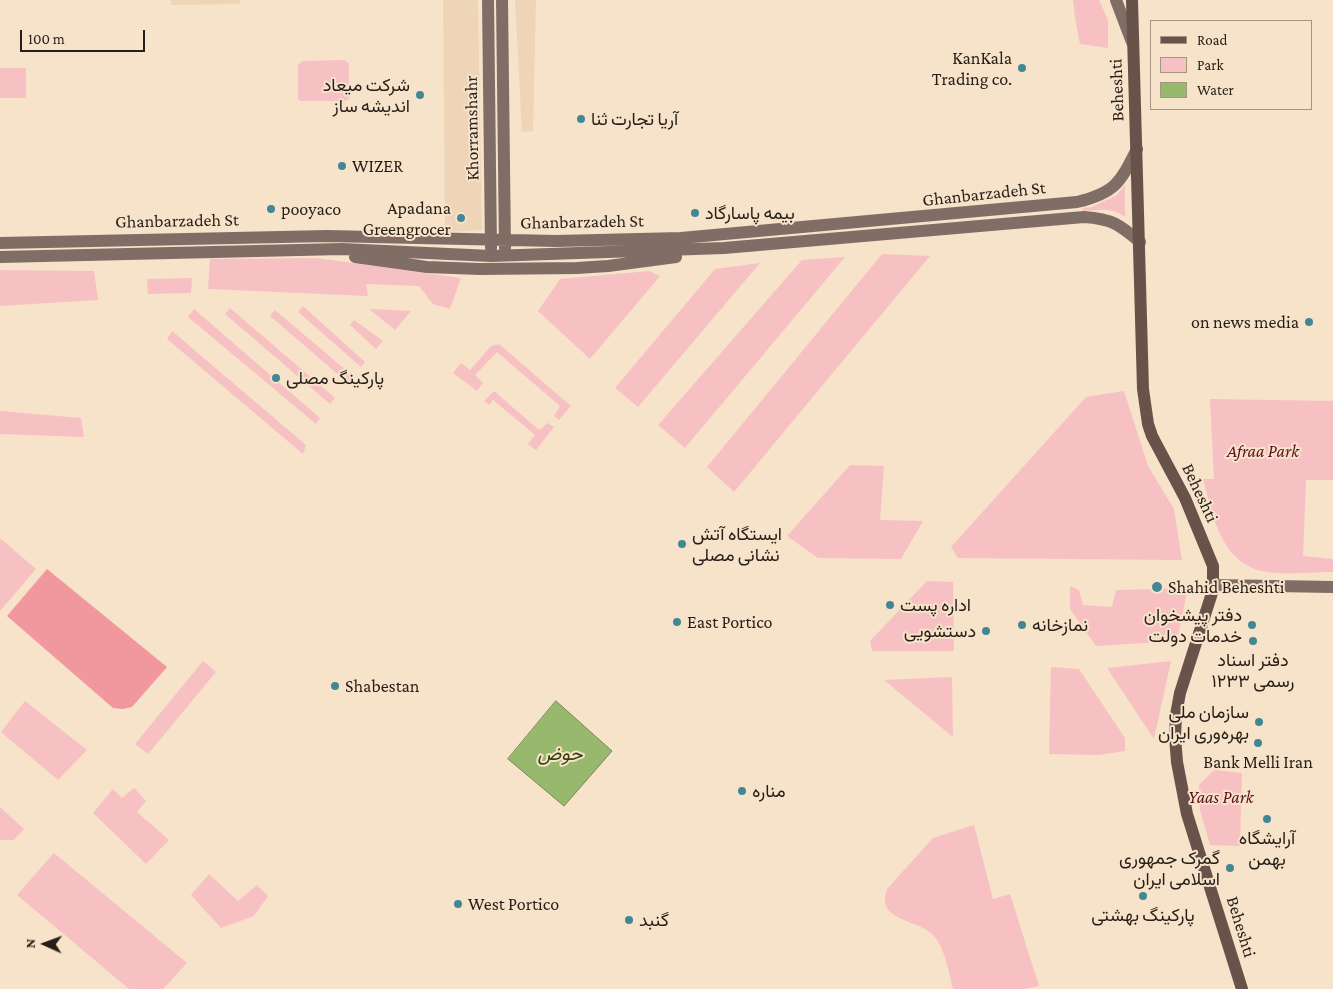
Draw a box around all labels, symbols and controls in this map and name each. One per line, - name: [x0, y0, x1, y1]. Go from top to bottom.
- scale bar: [22, 20, 148, 52]
- legend: [1150, 20, 1313, 110]
- text: 100 m: [28, 31, 65, 47]
- text: Road: [1197, 32, 1227, 48]
- place label: KanKala Trading co.: [932, 47, 1012, 90]
- text: Park: [1197, 57, 1224, 73]
- street label: Beheshti: [1105, 58, 1129, 122]
- marker: KanKala Trading co.: [1016, 62, 1028, 74]
- place label: شرکت میعاد اندیشه ساز: [323, 74, 410, 116]
- street label: Khorramshahr: [460, 75, 484, 181]
- text: Water: [1197, 82, 1234, 98]
- marker: شرکت میعاد اندیشه ساز: [414, 89, 426, 101]
- place label: آریا تجارت ثنا: [591, 108, 678, 130]
- marker: آریا تجارت ثنا: [575, 113, 587, 125]
- place label: WIZER: [352, 155, 403, 177]
- marker: WIZER: [336, 160, 348, 172]
- street label: Ghanbarzadeh St: [921, 177, 1047, 211]
- place label: Apadana Greengrocer: [363, 197, 451, 240]
- place label: pooyaco: [281, 198, 341, 220]
- place label: بیمه پاسارگاد: [705, 202, 795, 224]
- marker: pooyaco: [265, 203, 277, 215]
- marker: بیمه پاسارگاد: [689, 207, 701, 219]
- street label: Ghanbarzadeh St: [115, 209, 239, 233]
- street label: Ghanbarzadeh St: [520, 210, 644, 234]
- marker: Apadana Greengrocer: [455, 212, 467, 224]
- place label: on news media: [1191, 311, 1299, 333]
- marker: on news media: [1303, 316, 1315, 328]
- place label: پارکینگ مصلی: [286, 367, 384, 389]
- marker: پارکینگ مصلی: [270, 372, 282, 384]
- park label: Afraa Park: [1227, 440, 1299, 462]
- street label: Beheshti: [1177, 460, 1223, 526]
- place label: ایستگاه آتش نشانی مصلی: [692, 523, 782, 566]
- marker: ایستگاه آتش نشانی مصلی: [676, 538, 688, 550]
- place label: Shahid Beheshti: [1168, 576, 1284, 598]
- marker: Shahid Beheshti: [1150, 580, 1164, 594]
- place label: اداره پست: [900, 594, 971, 616]
- marker: اداره پست: [884, 599, 896, 611]
- place label: دفتر پیشخوان خدمات دولت: [1144, 604, 1242, 646]
- place label: East Portico: [687, 611, 772, 633]
- place label: نمازخانه: [1032, 614, 1088, 636]
- marker: East Portico: [671, 616, 683, 628]
- marker: نمازخانه: [1016, 619, 1028, 631]
- marker: دفتر پیشخوان خدمات دولت: [1246, 619, 1258, 631]
- place label: دستشویی: [904, 620, 976, 642]
- marker: دستشویی: [980, 625, 992, 637]
- marker: دفتر اسناد رسمی ۱۲۳۳: [1247, 635, 1259, 647]
- place label: دفتر اسناد رسمی ۱۲۳۳: [1212, 649, 1294, 692]
- place label: Shabestan: [345, 675, 420, 697]
- marker: Shabestan: [329, 680, 341, 692]
- place label: سازمان ملی بهره‌وری ایران: [1158, 701, 1249, 744]
- marker: سازمان ملی بهره‌وری ایران: [1253, 716, 1265, 728]
- marker: Bank Melli Iran: [1252, 737, 1264, 749]
- water label: حوض: [538, 743, 582, 765]
- place label: Bank Melli Iran: [1203, 751, 1313, 773]
- place label: مناره: [752, 780, 786, 802]
- marker: مناره: [736, 785, 748, 797]
- park label: Yaas Park: [1188, 786, 1254, 808]
- marker: آرایشگاه بهمن: [1261, 813, 1273, 825]
- place label: آرایشگاه بهمن: [1239, 827, 1295, 870]
- place label: گمرک جمهوری اسلامی ایران: [1119, 847, 1220, 890]
- marker: گمرک جمهوری اسلامی ایران: [1224, 862, 1236, 874]
- marker: پارکینگ بهشتی: [1137, 890, 1149, 902]
- place label: West Portico: [468, 893, 559, 915]
- street label: Beheshti: [1222, 894, 1260, 960]
- marker: West Portico: [452, 898, 464, 910]
- place label: پارکینگ بهشتی: [1091, 904, 1195, 926]
- place label: گنبد: [639, 909, 669, 931]
- marker: گنبد: [623, 914, 635, 926]
- north arrow: [20, 919, 70, 969]
- text: N: [22, 938, 38, 949]

